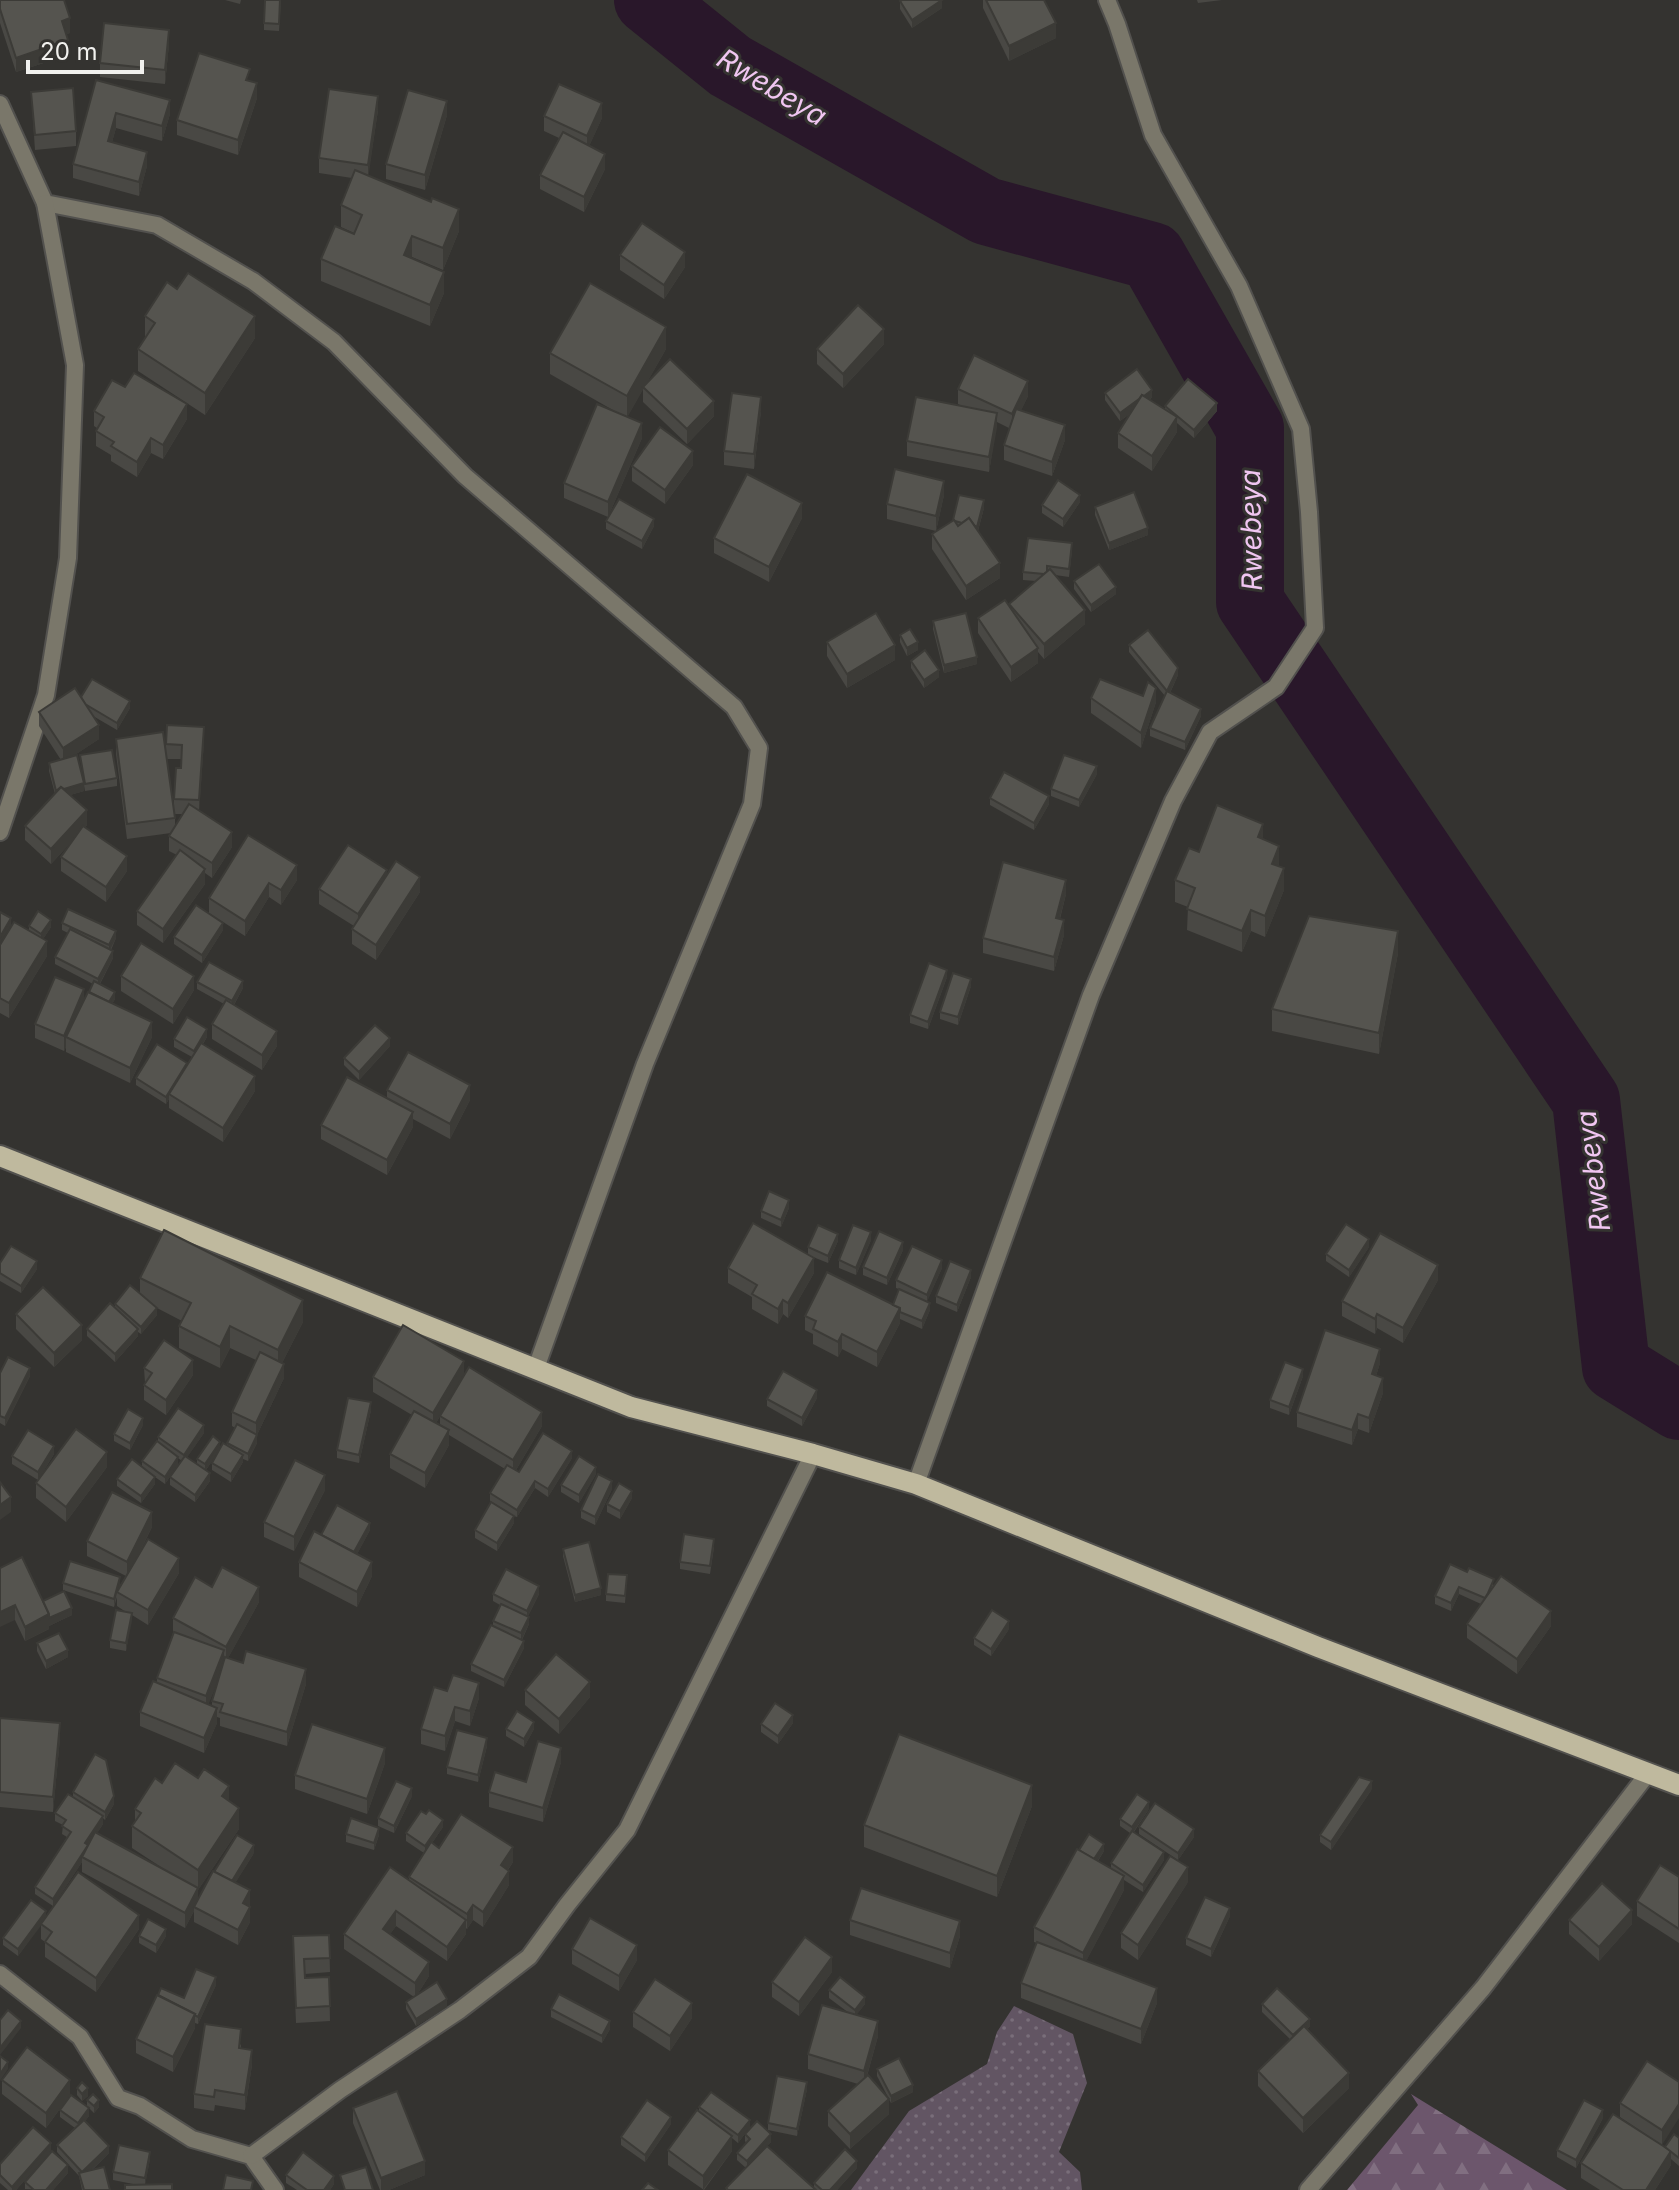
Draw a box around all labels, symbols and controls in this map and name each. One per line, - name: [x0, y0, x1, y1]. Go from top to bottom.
- scale bar: [28, 24, 142, 74]
- text: 20 m: [40, 37, 98, 66]
- water label: Rwebeya: [711, 41, 833, 133]
- water label: Rwebeya: [1233, 469, 1269, 591]
- water label: Rwebeya: [1569, 1109, 1617, 1233]

